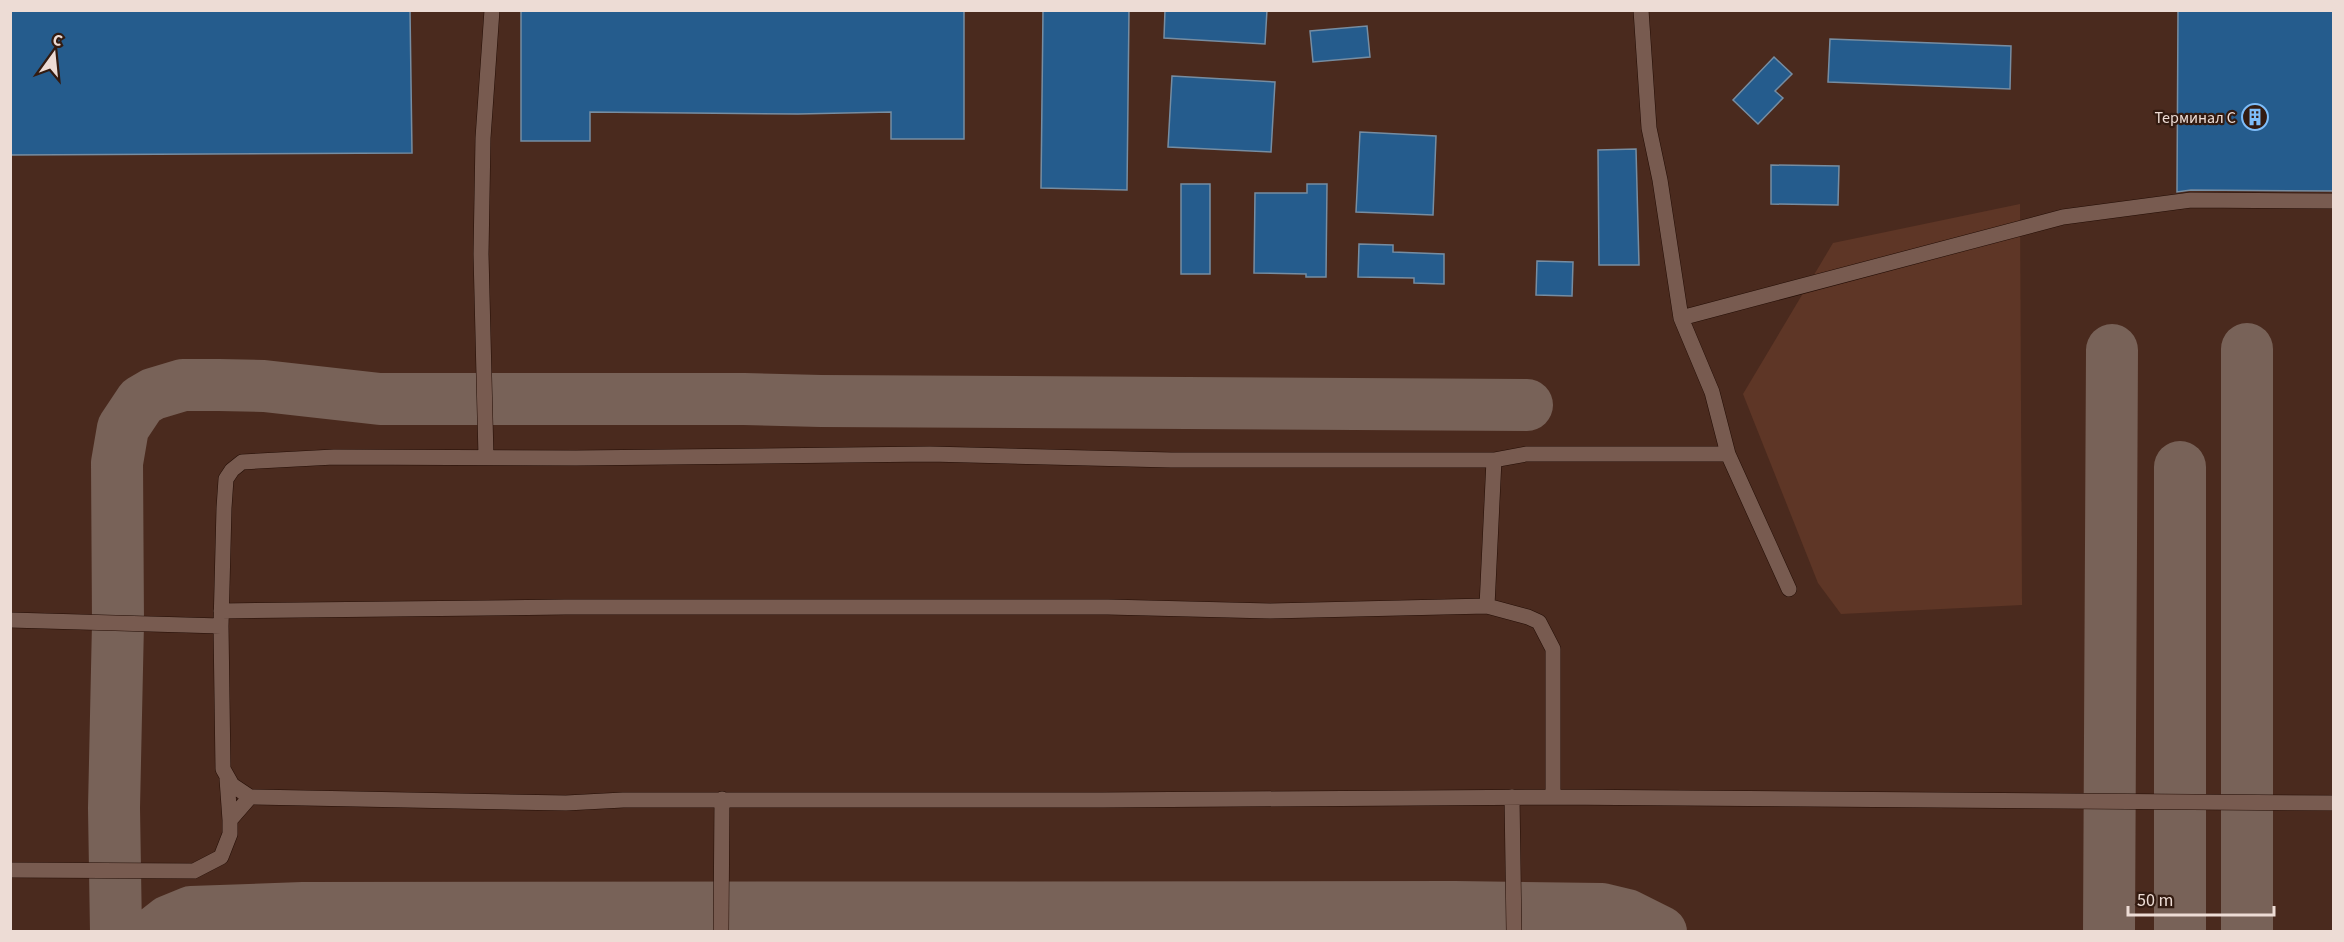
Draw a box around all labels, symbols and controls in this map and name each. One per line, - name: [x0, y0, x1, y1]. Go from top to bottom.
- north arrow: [24, 24, 84, 84]
- text: С: [50, 29, 65, 52]
- building icon: Терминал C: [2240, 102, 2270, 132]
- place label: Терминал C: [2155, 107, 2236, 129]
- scale bar: [2128, 879, 2274, 917]
- text: 50 m: [2137, 888, 2173, 913]

